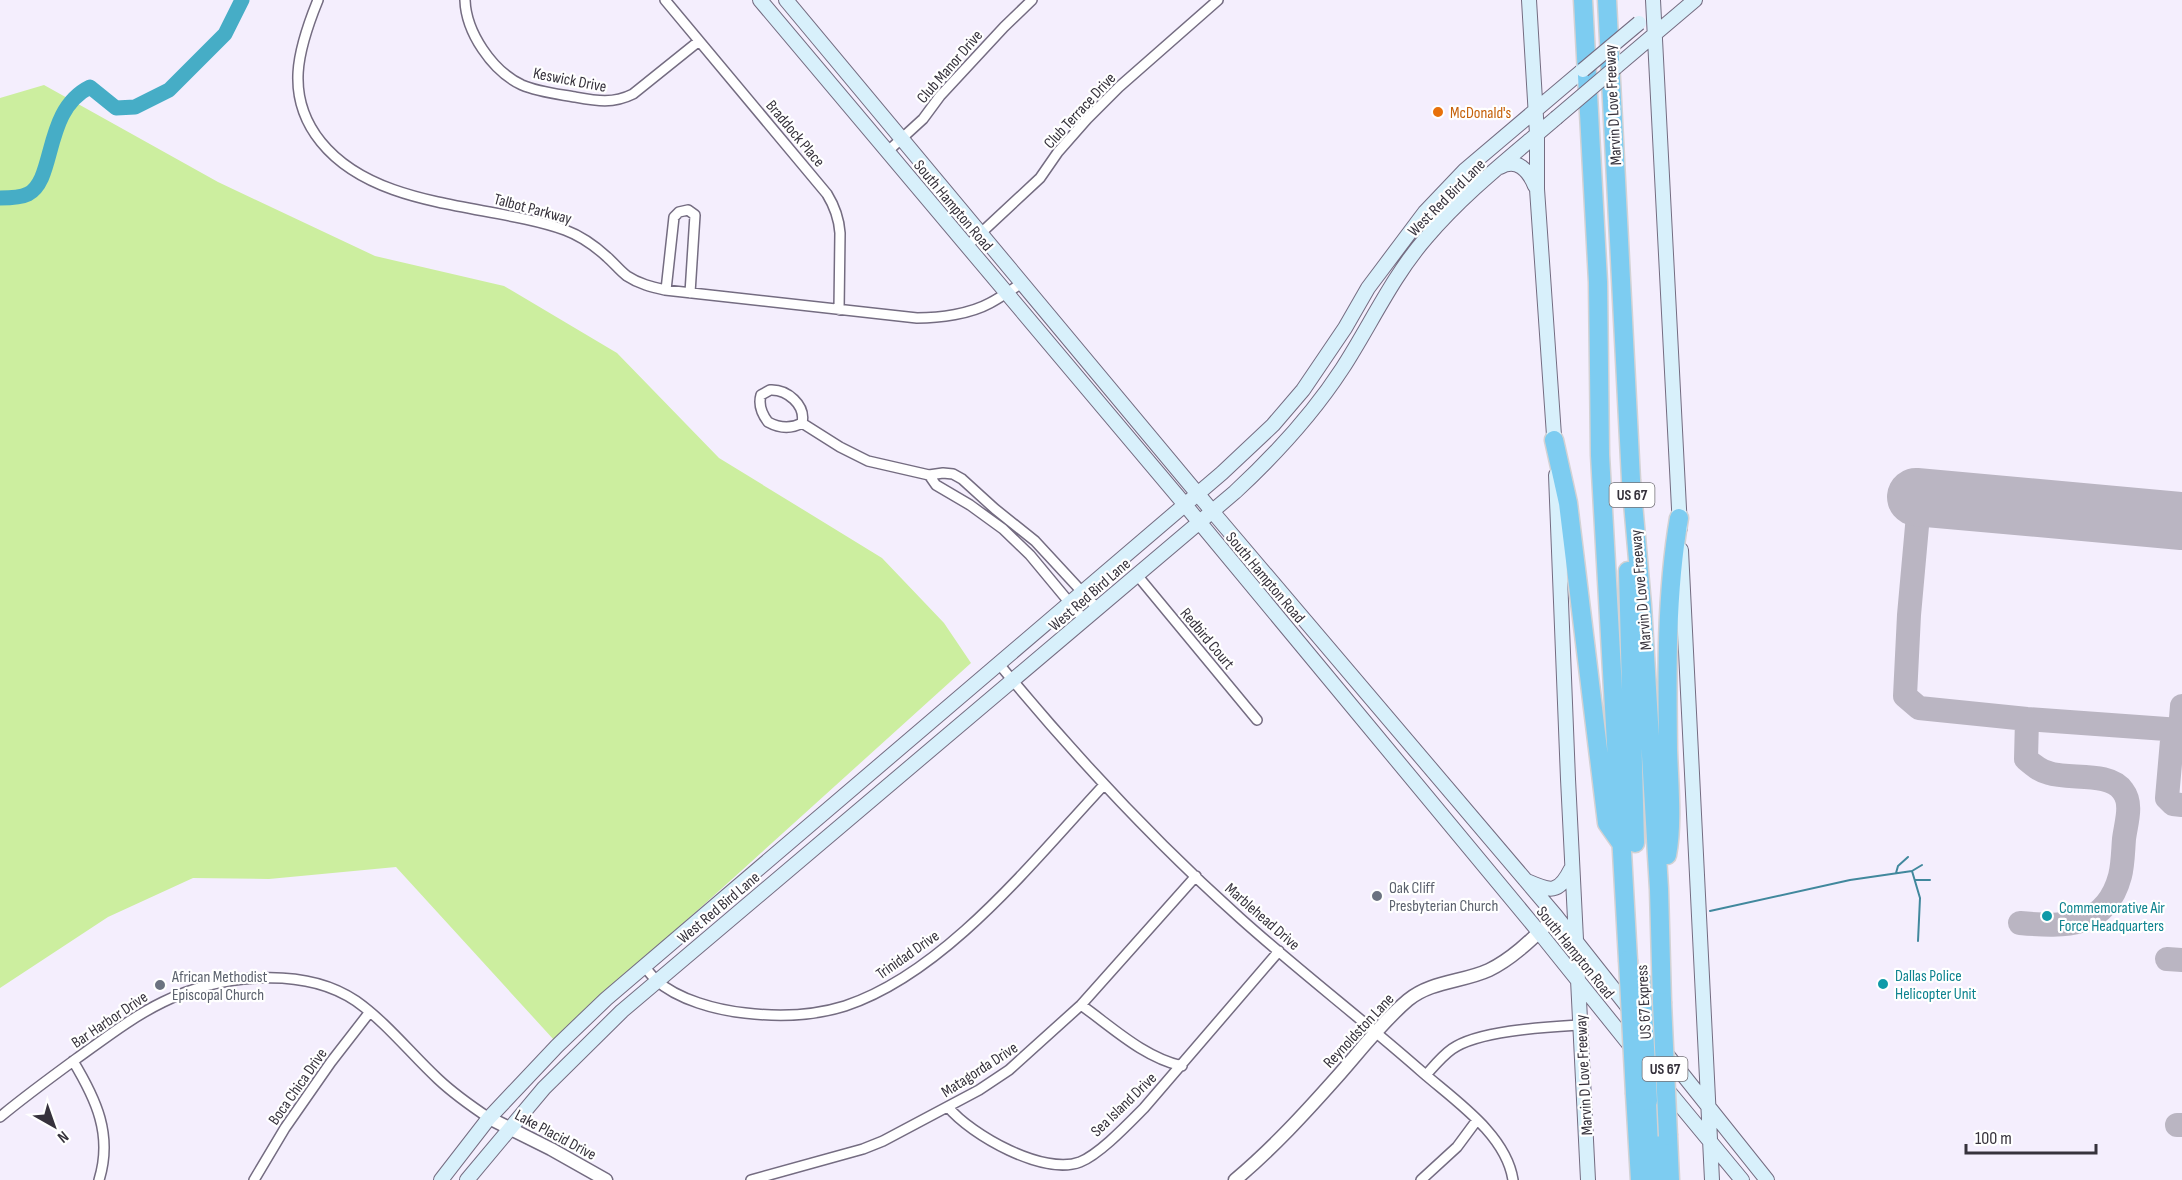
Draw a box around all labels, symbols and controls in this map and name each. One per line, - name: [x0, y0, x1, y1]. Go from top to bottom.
- street label: Club Manor Drive: [913, 26, 987, 107]
- street label: Marvin D Love Freeway: [1601, 44, 1626, 166]
- street label: Keswick Drive: [532, 64, 608, 97]
- street label: Club Terrace Drive: [1040, 69, 1120, 153]
- street label: Braddock Place: [761, 97, 828, 171]
- place label: McDonald's: [1450, 104, 1512, 123]
- marker: McDonald's: [1431, 105, 1445, 119]
- street label: West Red Bird Lane: [1404, 155, 1490, 241]
- street label: South Hampton Road: [909, 157, 996, 255]
- street label: Talbot Parkway: [492, 190, 574, 229]
- road number: US 67: [1610, 483, 1654, 507]
- street label: South Hampton Road: [1221, 529, 1308, 627]
- street label: Marvin D Love Freeway: [1627, 529, 1656, 651]
- street label: West Red Bird Lane: [1045, 555, 1135, 636]
- street label: Redbird Court: [1176, 604, 1238, 674]
- street label: West Red Bird Lane: [674, 868, 764, 948]
- street label: Marblehead Drive: [1221, 879, 1303, 955]
- place label: Oak Cliff Presbyterian Church: [1389, 879, 1498, 916]
- marker: Oak Cliff Presbyterian Church: [1370, 889, 1384, 903]
- place label: Commemorative Air Force Headquarters: [2059, 899, 2165, 936]
- street label: South Hampton Road: [1532, 903, 1618, 1003]
- marker: Commemorative Air Force Headquarters: [2040, 909, 2054, 923]
- street label: Trinidad Drive: [873, 927, 943, 984]
- street label: US 67 Express: [1633, 964, 1656, 1040]
- place label: Dallas Police Helicopter Unit: [1895, 967, 1977, 1004]
- place label: African Methodist Episcopal Church: [171, 968, 267, 1005]
- marker: Dallas Police Helicopter Unit: [1876, 977, 1890, 991]
- marker: African Methodist Episcopal Church: [153, 978, 167, 992]
- street label: Bar Harbor Drive: [68, 988, 152, 1053]
- street label: Reynoldston Lane: [1320, 990, 1398, 1072]
- street label: Marvin D Love Freeway: [1572, 1014, 1597, 1136]
- street label: Matagorda Drive: [938, 1039, 1022, 1102]
- street label: Boca Chica Drive: [265, 1045, 332, 1129]
- road number: US 67: [1642, 1057, 1688, 1081]
- street label: Sea Island Drive: [1087, 1069, 1161, 1141]
- north arrow: [24, 1096, 84, 1156]
- street label: Lake Placid Drive: [511, 1106, 599, 1165]
- scale bar: [1966, 1117, 2096, 1155]
- text: N: [53, 1126, 72, 1146]
- text: 100 m: [1975, 1128, 2012, 1149]

